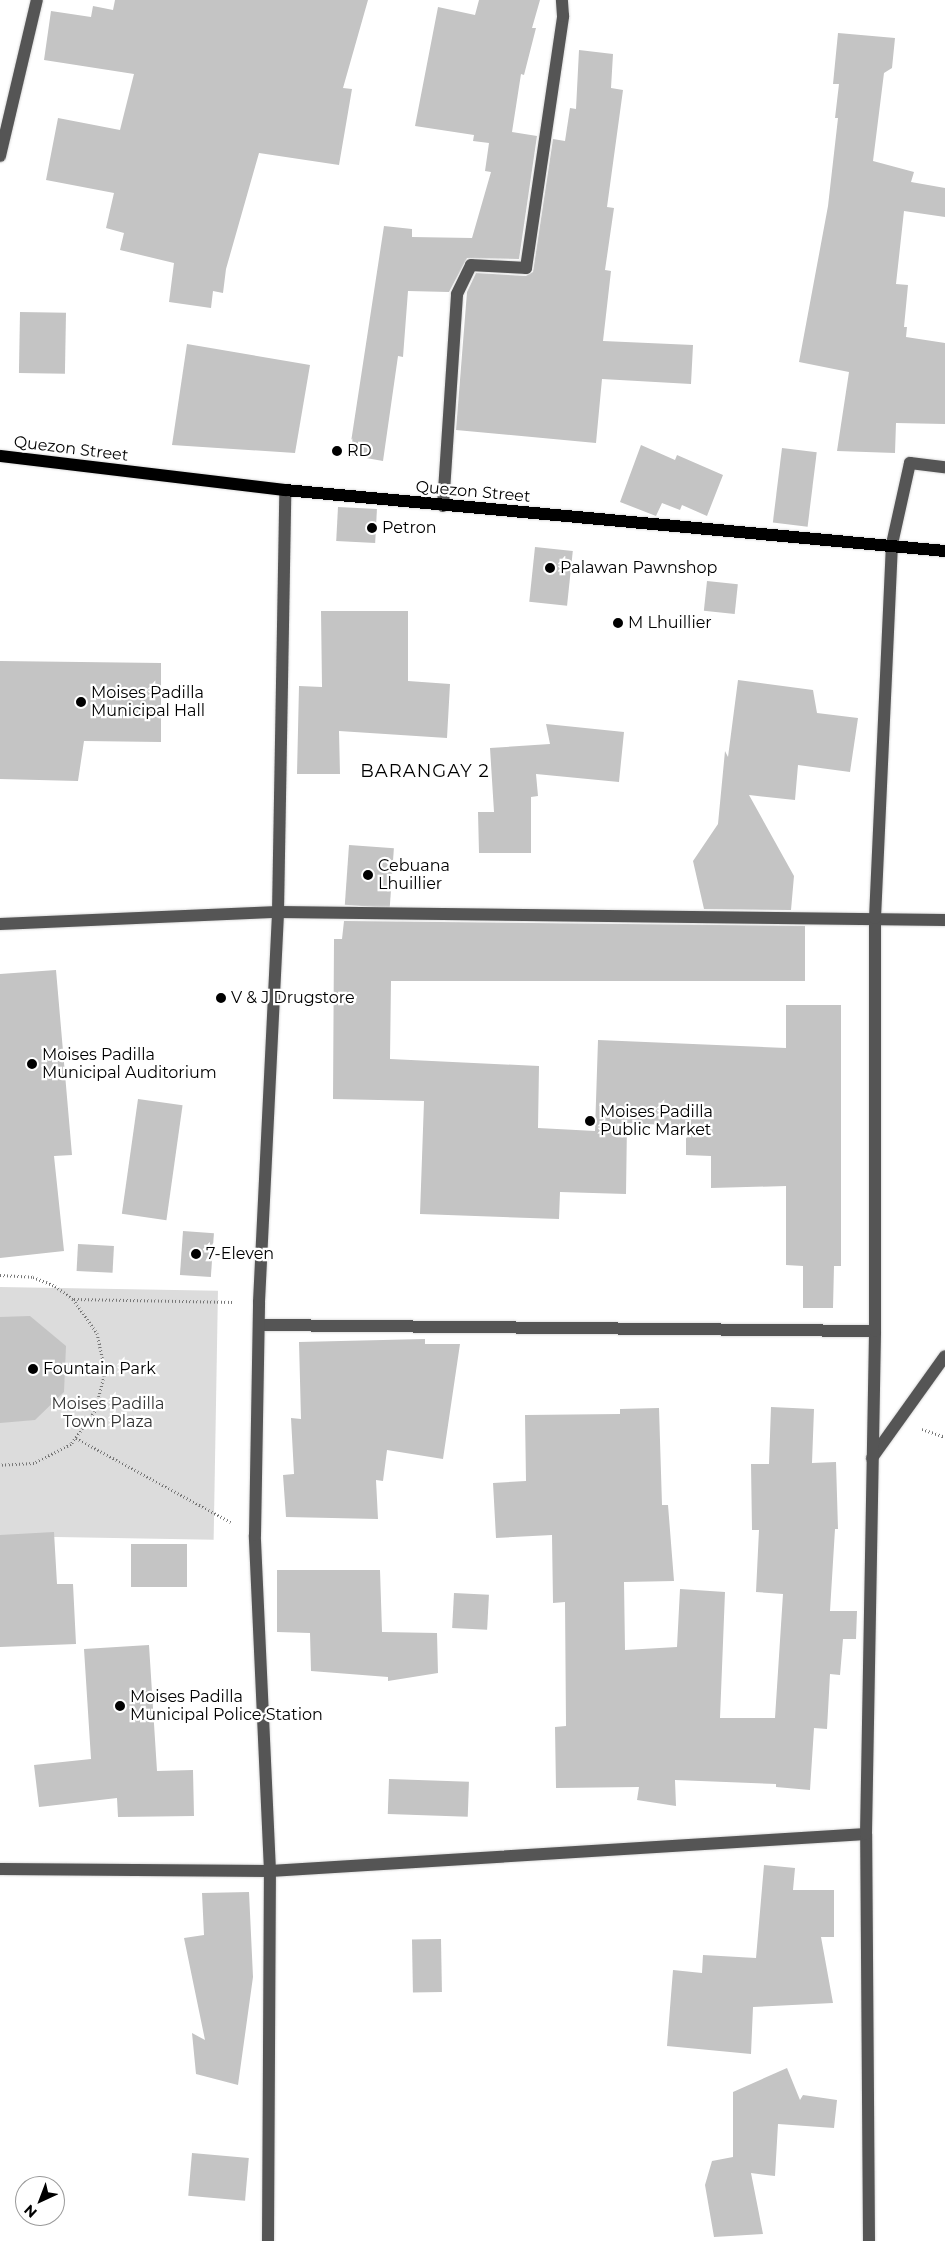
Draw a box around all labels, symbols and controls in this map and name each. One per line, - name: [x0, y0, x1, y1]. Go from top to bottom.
- street label: Quezon Street: [13, 432, 129, 466]
- place label: RD: [347, 441, 372, 461]
- marker: RD: [331, 445, 343, 457]
- street label: Quezon Street: [415, 477, 531, 507]
- place label: Petron: [382, 518, 437, 538]
- marker: Petron: [366, 522, 378, 534]
- place label: Palawan Pawnshop: [560, 558, 717, 578]
- marker: Palawan Pawnshop: [544, 562, 556, 574]
- place label: M Lhuillier: [628, 613, 712, 633]
- marker: M Lhuillier: [612, 617, 624, 629]
- place label: Moises Padilla Municipal Hall: [91, 683, 205, 721]
- marker: Moises Padilla Municipal Hall: [75, 696, 87, 708]
- district label: BARANGAY 2: [359, 760, 491, 782]
- place label: Cebuana Lhuillier: [378, 856, 450, 894]
- marker: Cebuana Lhuillier: [362, 869, 374, 881]
- place label: V & J Drugstore: [231, 988, 355, 1008]
- marker: V & J Drugstore: [215, 992, 227, 1004]
- place label: Moises Padilla Municipal Auditorium: [42, 1045, 217, 1083]
- marker: Moises Padilla Municipal Auditorium: [26, 1058, 38, 1070]
- place label: Moises Padilla Public Market: [600, 1102, 713, 1140]
- marker: Moises Padilla Public Market: [584, 1115, 596, 1127]
- place label: 7-Eleven: [206, 1244, 274, 1264]
- marker: 7-Eleven: [190, 1248, 202, 1260]
- place label: Fountain Park: [43, 1359, 156, 1379]
- marker: Fountain Park: [27, 1363, 39, 1375]
- park label: Moises Padilla Town Plaza: [52, 1394, 164, 1432]
- place label: Moises Padilla Municipal Police Station: [130, 1687, 323, 1725]
- marker: Moises Padilla Municipal Police Station: [114, 1700, 126, 1712]
- north arrow: [15, 2176, 65, 2226]
- text: N: [20, 2201, 41, 2222]

